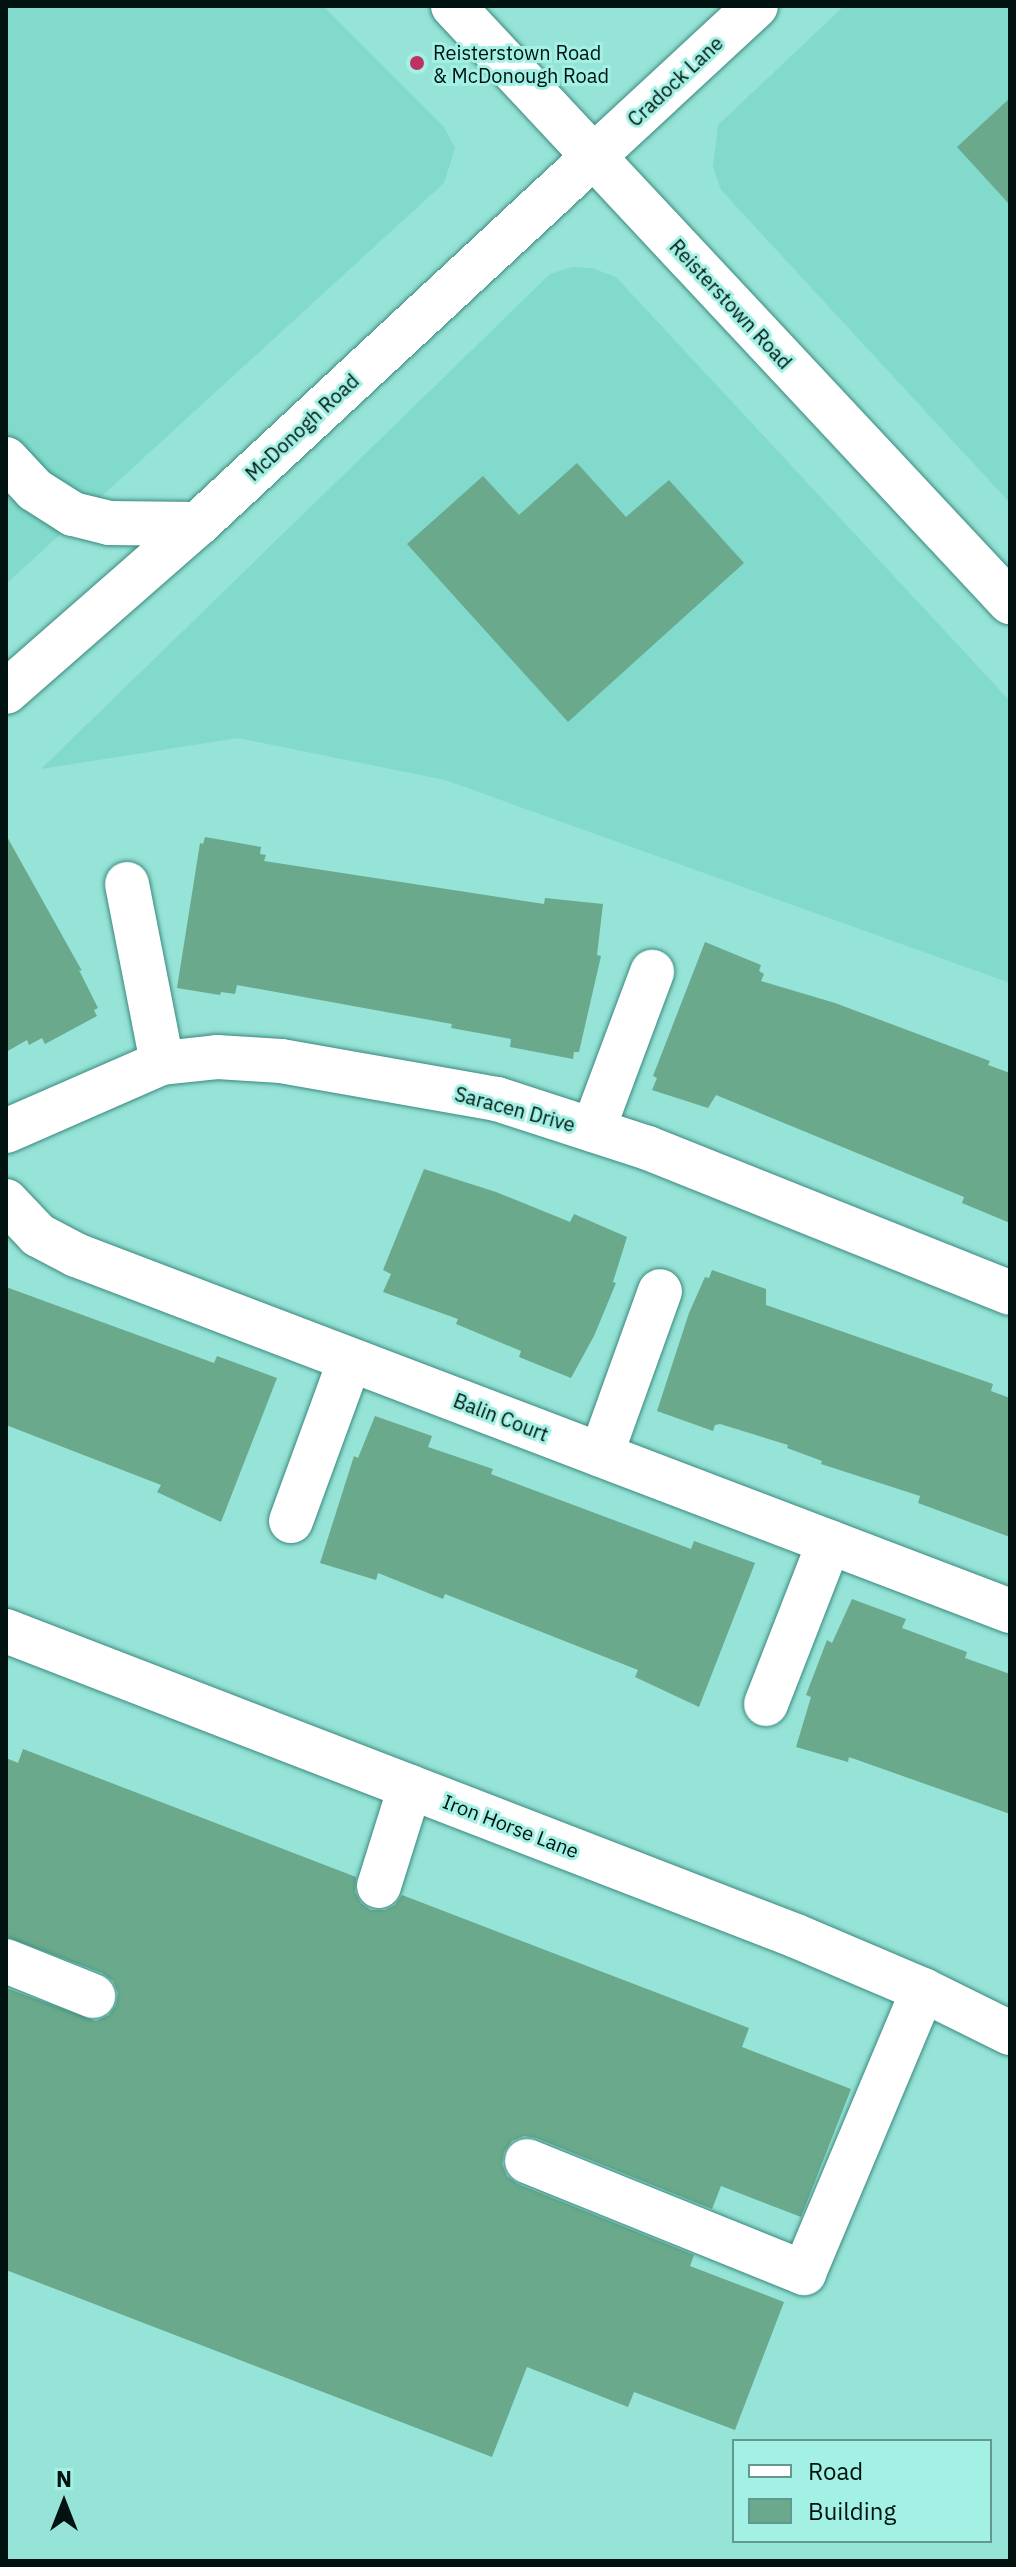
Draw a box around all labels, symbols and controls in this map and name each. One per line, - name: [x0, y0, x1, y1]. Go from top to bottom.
- street label: Cradock Lane: [622, 31, 728, 131]
- place label: Reisterstown Road & McDonough Road: [433, 40, 609, 87]
- marker: Reisterstown Road & McDonough Road: [408, 54, 426, 72]
- street label: Reisterstown Road: [665, 234, 797, 374]
- street label: McDonogh Road: [240, 368, 364, 486]
- street label: Saracen Drive: [452, 1081, 578, 1137]
- street label: Balin Court: [450, 1388, 552, 1446]
- street label: Iron Horse Lane: [440, 1789, 582, 1863]
- legend: [732, 2439, 992, 2543]
- text: Road: [808, 2455, 863, 2487]
- north arrow: [24, 2463, 104, 2543]
- text: N: [56, 2464, 72, 2493]
- text: Building: [808, 2495, 896, 2527]

